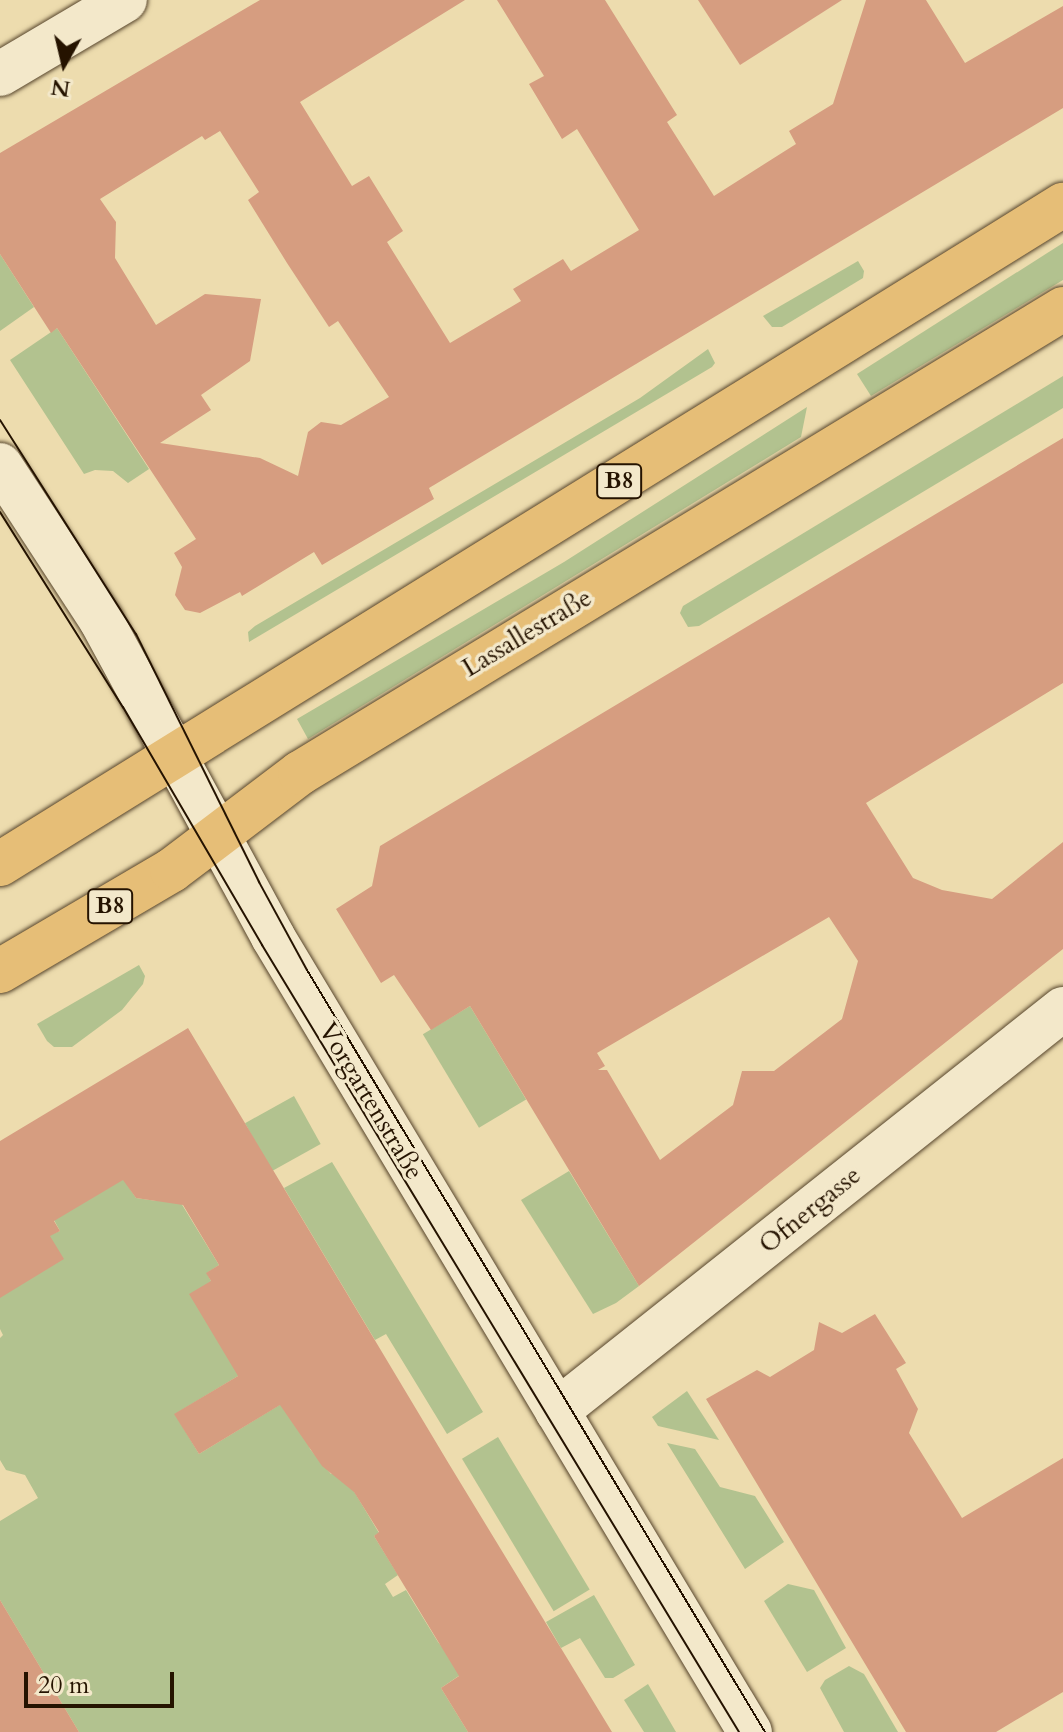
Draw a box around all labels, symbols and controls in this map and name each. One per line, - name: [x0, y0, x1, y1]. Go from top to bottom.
- north arrow: [24, 24, 104, 104]
- text: N: [49, 72, 72, 104]
- road number: B8: [595, 461, 643, 501]
- street label: Lassallestraße: [457, 582, 597, 684]
- road number: B8: [86, 886, 134, 926]
- street label: Vorgartenstraße: [312, 1017, 430, 1185]
- street label: Ofnergasse: [753, 1160, 867, 1260]
- scale bar: [28, 1656, 178, 1706]
- text: 20 m: [38, 1669, 89, 1702]

